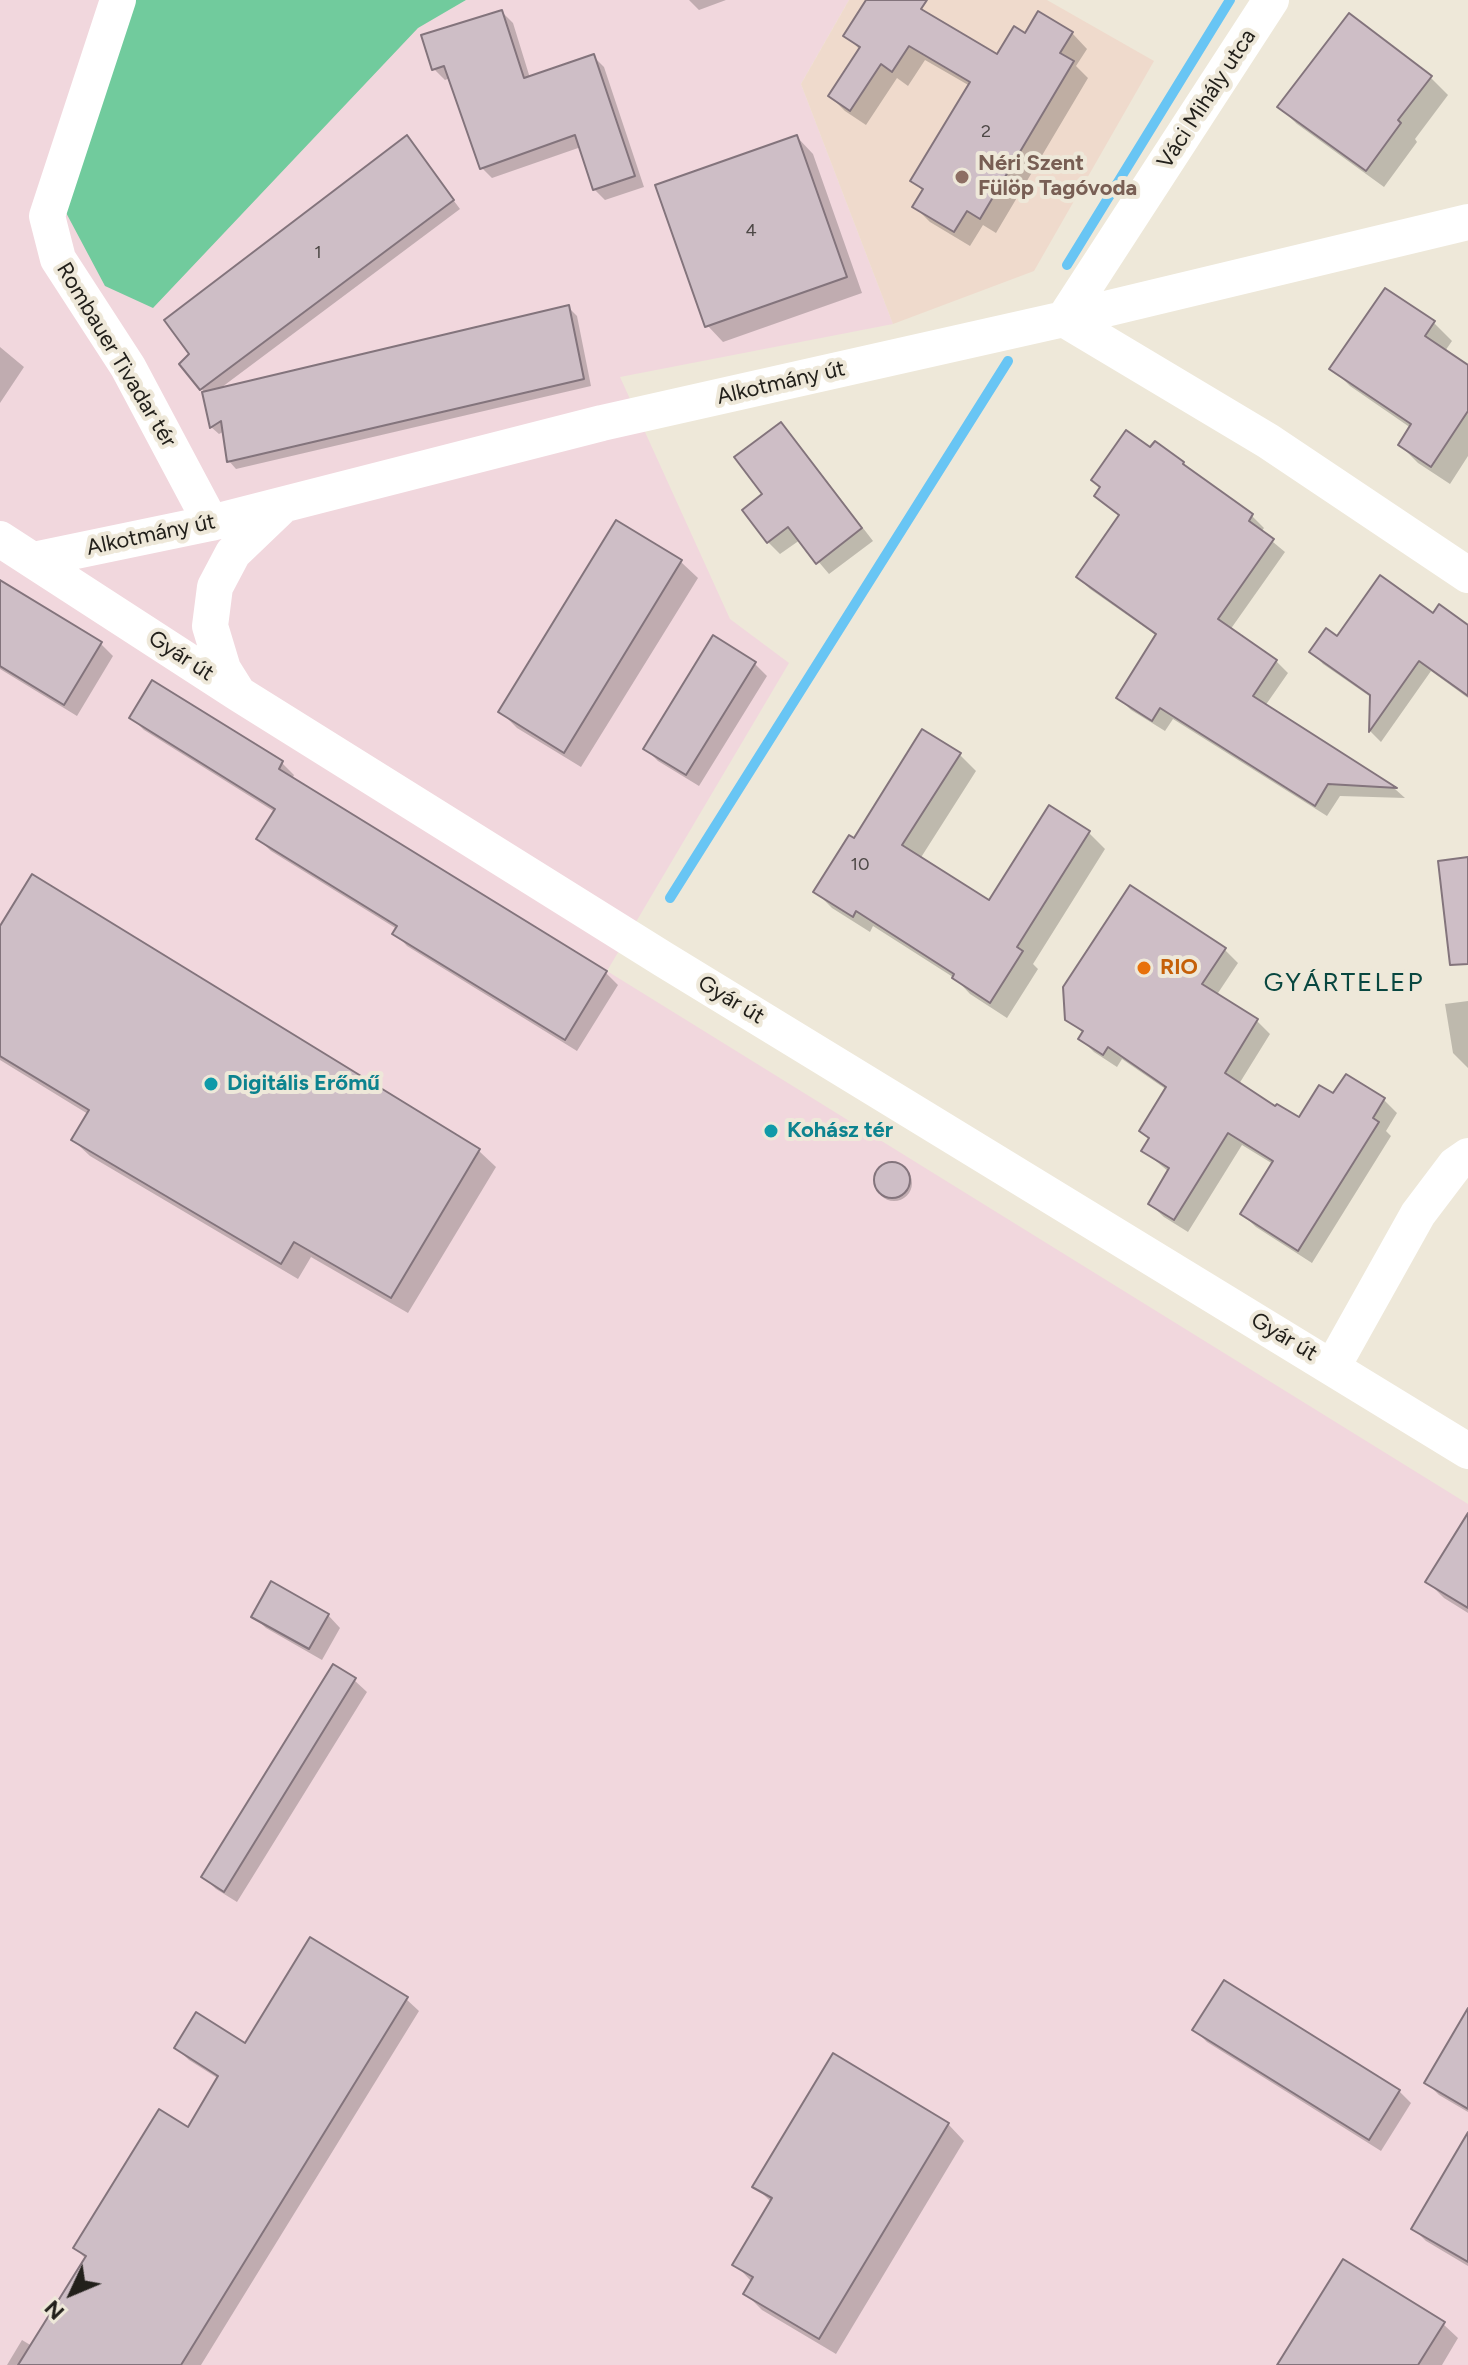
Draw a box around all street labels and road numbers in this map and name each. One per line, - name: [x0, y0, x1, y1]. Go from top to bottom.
- street label: Váci Mihály utca: [1152, 24, 1262, 174]
- street label: Rombauer Tivadar tér: [50, 258, 182, 452]
- street label: Alkotmány út: [714, 355, 848, 411]
- street label: Alkotmány út: [84, 508, 218, 562]
- street label: Gyár út: [143, 625, 219, 687]
- street label: Gyár út: [693, 970, 769, 1030]
- street label: Gyár út: [1246, 1307, 1322, 1367]

